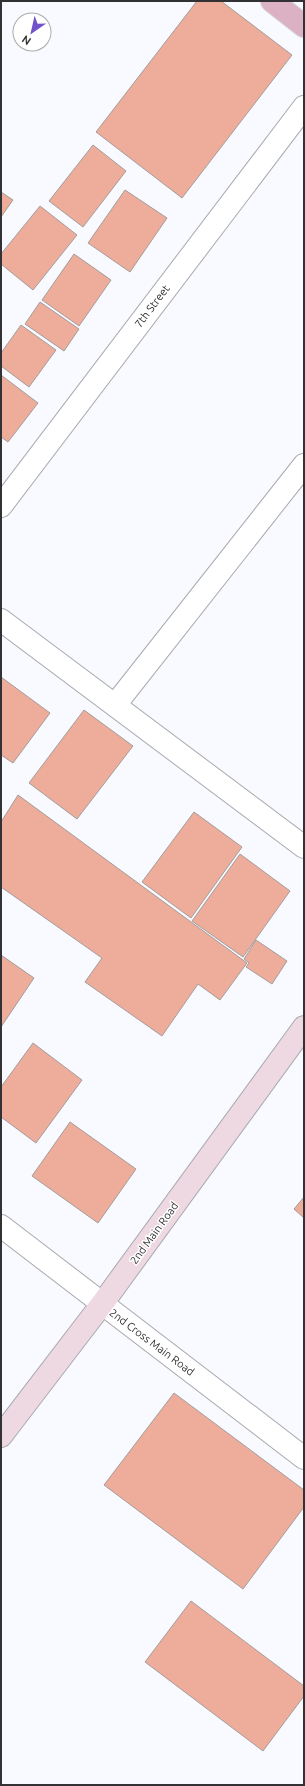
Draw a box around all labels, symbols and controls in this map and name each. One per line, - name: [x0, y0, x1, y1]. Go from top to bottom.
- north arrow: [12, 12, 52, 52]
- text: N: [20, 33, 33, 48]
- street label: 7th Street: [132, 282, 172, 330]
- street label: 2nd Main Road: [128, 1200, 180, 1266]
- street label: 2nd Cross Main Road: [107, 1306, 197, 1378]

